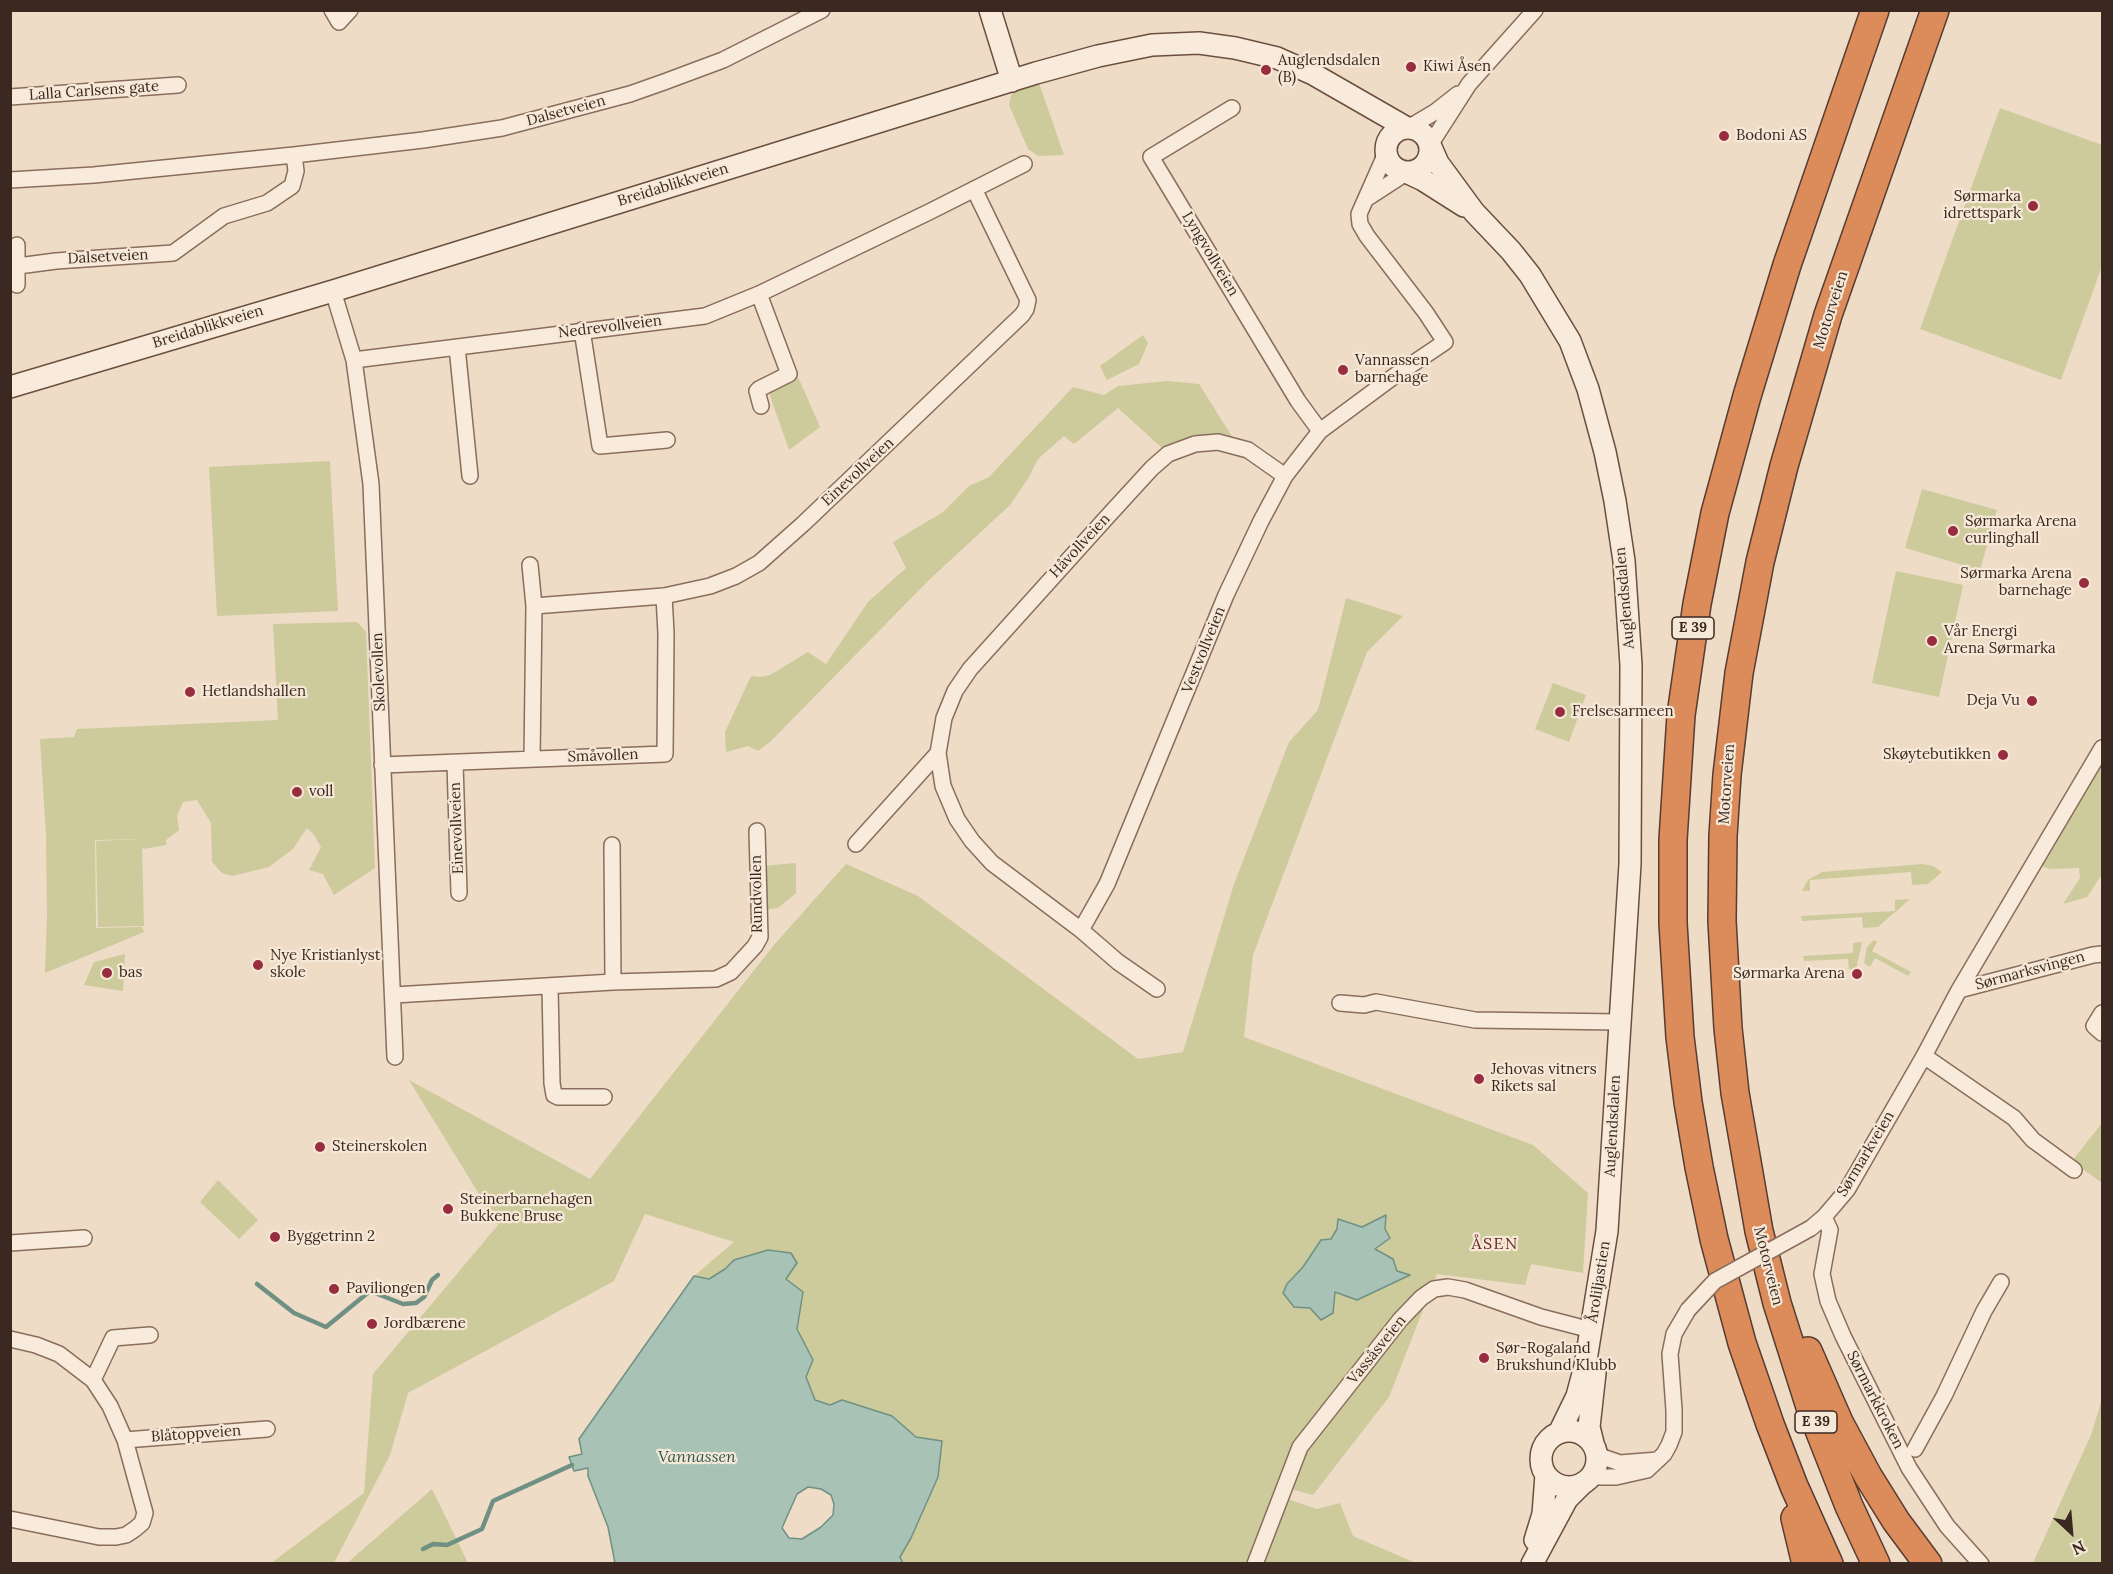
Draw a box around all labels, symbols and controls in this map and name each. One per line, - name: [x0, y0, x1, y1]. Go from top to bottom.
- place label: Auglendsdalen (B): [1278, 52, 1380, 87]
- place label: Kiwi Åsen: [1423, 58, 1491, 76]
- marker: Kiwi Åsen: [1404, 60, 1418, 74]
- marker: Auglendsdalen (B): [1259, 63, 1273, 77]
- street label: Lalla Carlsens gate: [28, 77, 160, 105]
- street label: Dalsetveien: [525, 92, 607, 130]
- place label: Bodoni AS: [1736, 127, 1807, 145]
- marker: Bodoni AS: [1717, 129, 1731, 143]
- street label: Breidablikkveien: [615, 160, 731, 210]
- place label: Sørmarka idrettspark: [1944, 188, 2021, 223]
- marker: Sørmarka idrettspark: [2026, 199, 2040, 213]
- street label: Lyngvollveien: [1178, 209, 1242, 299]
- street label: Dalsetveien: [67, 246, 149, 268]
- street label: Motorveien: [1810, 269, 1852, 351]
- street label: Breidablikkveien: [150, 302, 266, 352]
- street label: Nedrevollveien: [557, 312, 663, 342]
- place label: Vannassen barnehage: [1355, 352, 1429, 387]
- marker: Vannassen barnehage: [1336, 363, 1350, 377]
- street label: Einevollveien: [818, 434, 898, 510]
- street label: Håvollveien: [1046, 510, 1114, 582]
- place label: Sørmarka Arena curlinghall: [1965, 513, 2077, 548]
- marker: Sørmarka Arena curlinghall: [1946, 524, 1960, 538]
- street label: Auglendsdalen: [1612, 546, 1638, 650]
- place label: Sørmarka Arena barnehage: [1960, 565, 2072, 600]
- marker: Sørmarka Arena barnehage: [2077, 576, 2091, 590]
- street label: Vestvollveien: [1178, 604, 1230, 696]
- road number: E 39: [1672, 617, 1714, 639]
- place label: Vår Energi Arena Sørmarka: [1944, 623, 2056, 658]
- street label: Skolevollen: [369, 632, 389, 712]
- marker: Vår Energi Arena Sørmarka: [1925, 634, 1939, 648]
- place label: Hetlandshallen: [202, 683, 306, 701]
- marker: Hetlandshallen: [183, 685, 197, 699]
- place label: Deja Vu: [1967, 692, 2020, 710]
- marker: Deja Vu: [2025, 694, 2039, 708]
- place label: Frelsesarmeen: [1572, 703, 1674, 721]
- marker: Frelsesarmeen: [1553, 705, 1567, 719]
- street label: Motorveien: [1715, 743, 1739, 825]
- street label: Småvollen: [567, 746, 639, 766]
- place label: Skøytebutikken: [1883, 746, 1991, 764]
- marker: Skøytebutikken: [1996, 748, 2010, 762]
- street label: Einevollveien: [446, 782, 468, 874]
- place label: voll: [309, 783, 333, 801]
- marker: voll: [290, 785, 304, 799]
- street label: Rundvollen: [747, 855, 767, 933]
- place label: Nye Kristianlyst skole: [270, 947, 381, 982]
- street label: Sørmarksvingen: [1973, 948, 2087, 994]
- marker: Nye Kristianlyst skole: [251, 958, 265, 972]
- place label: bas: [119, 964, 142, 982]
- place label: Sørmarka Arena: [1733, 965, 1845, 983]
- marker: bas: [100, 966, 114, 980]
- marker: Sørmarka Arena: [1850, 967, 1864, 981]
- place label: Jehovas vitners Rikets sal: [1491, 1061, 1597, 1096]
- marker: Jehovas vitners Rikets sal: [1472, 1072, 1486, 1086]
- street label: Auglendsdalen: [1601, 1074, 1625, 1178]
- street label: Sørmarkveien: [1833, 1108, 1899, 1200]
- place label: Steinerskolen: [332, 1138, 427, 1156]
- marker: Steinerskolen: [313, 1140, 327, 1154]
- place label: Steinerbarnehagen Bukkene Bruse: [460, 1191, 593, 1226]
- marker: Steinerbarnehagen Bukkene Bruse: [441, 1202, 455, 1216]
- street label: Motorveien: [1750, 1225, 1786, 1307]
- place label: Byggetrinn 2: [287, 1228, 375, 1246]
- marker: Byggetrinn 2: [268, 1230, 282, 1244]
- district label: ÅSEN: [1471, 1234, 1519, 1254]
- street label: Åroliljastien: [1584, 1240, 1614, 1324]
- place label: Paviliongen: [346, 1280, 426, 1298]
- marker: Paviliongen: [327, 1282, 341, 1296]
- street label: Vassåsveien: [1344, 1312, 1410, 1388]
- place label: Jordbærene: [384, 1315, 466, 1333]
- marker: Jordbærene: [365, 1317, 379, 1331]
- place label: Sør-Rogaland Brukshund Klubb: [1496, 1340, 1616, 1375]
- street label: Sørmarkkroken: [1843, 1348, 1907, 1452]
- marker: Sør-Rogaland Brukshund Klubb: [1477, 1351, 1491, 1365]
- road number: E 39: [1795, 1411, 1837, 1433]
- street label: Blåtoppveien: [150, 1422, 242, 1446]
- water label: Vannassen: [658, 1447, 736, 1467]
- north arrow: [2041, 1502, 2101, 1562]
- text: N: [2069, 1536, 2089, 1560]

